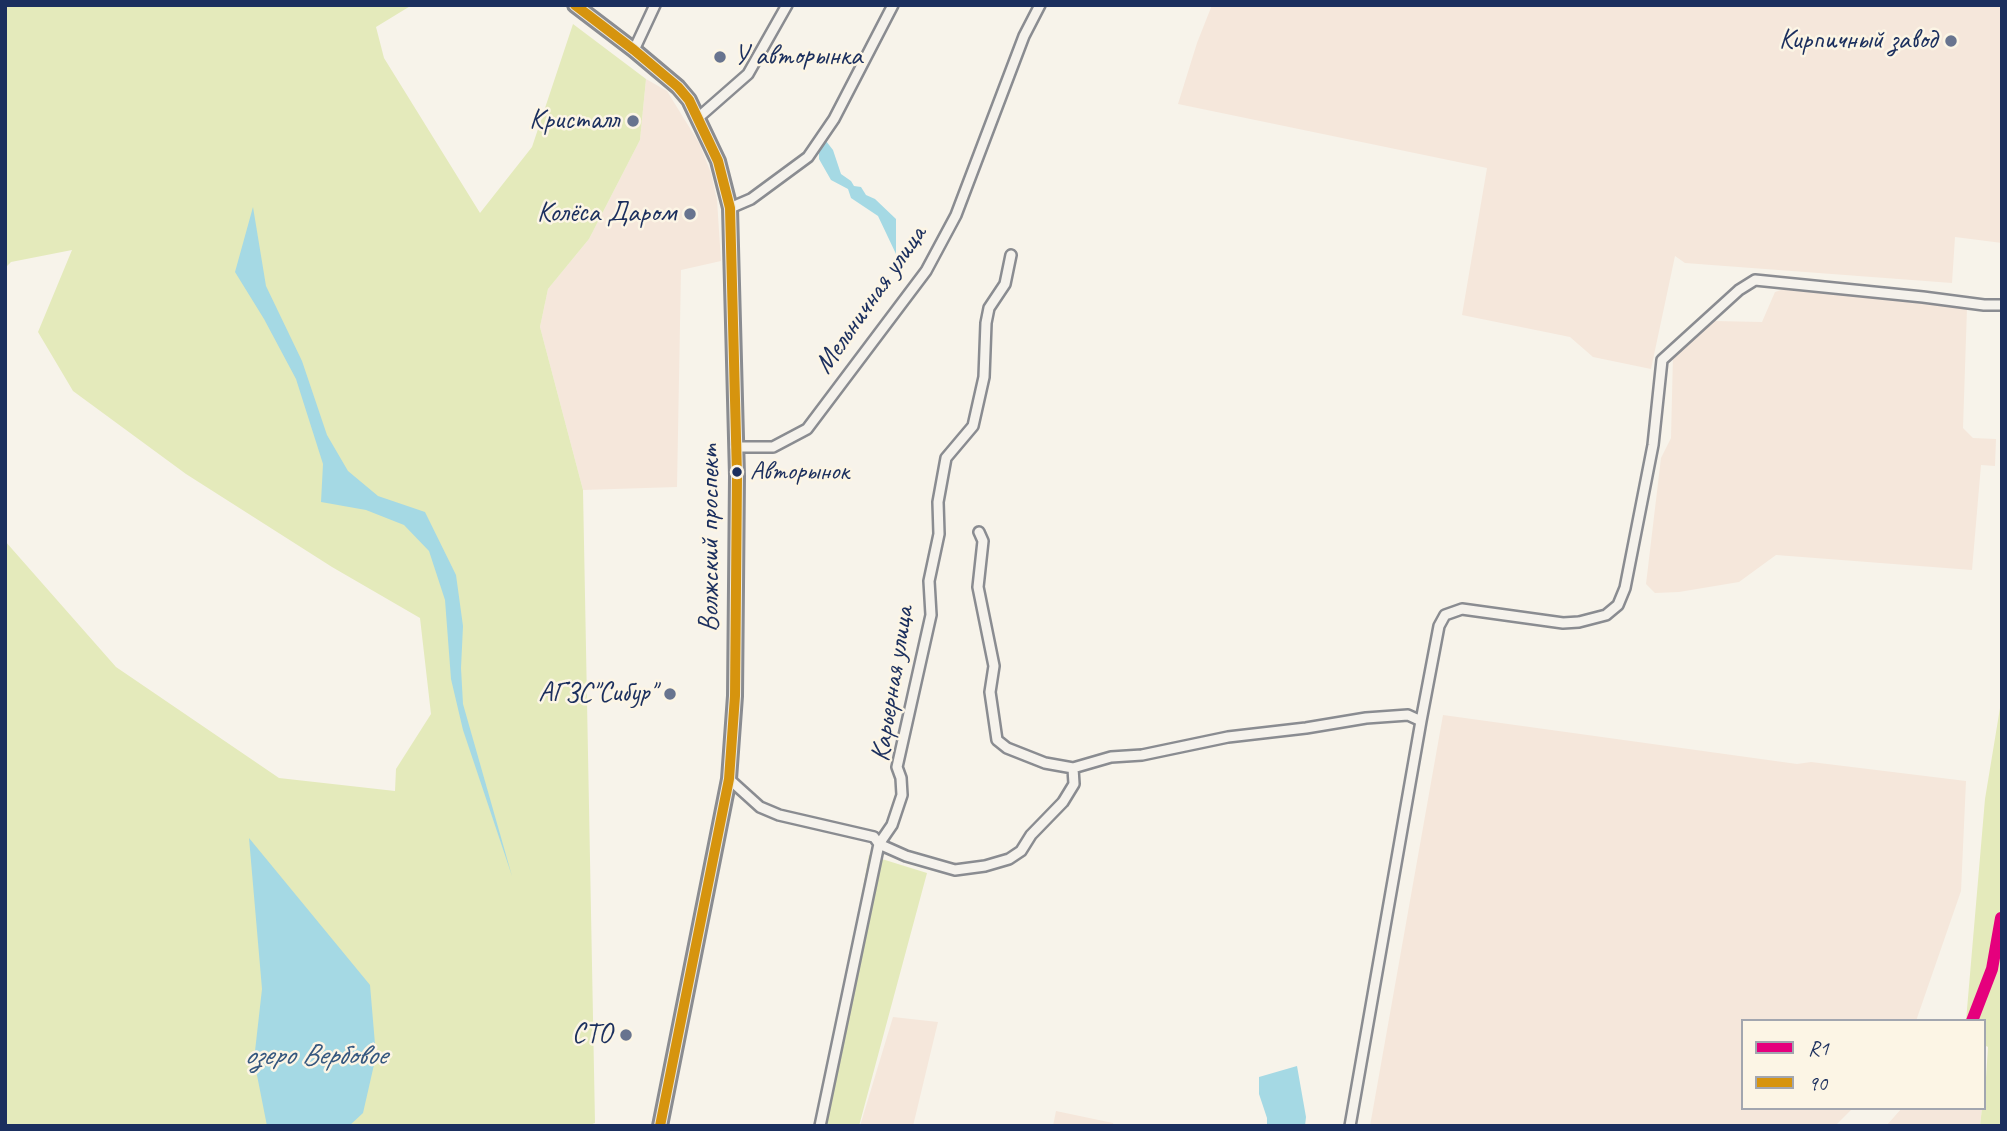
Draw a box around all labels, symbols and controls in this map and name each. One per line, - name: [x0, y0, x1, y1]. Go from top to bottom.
- place label: Кирпичный завод: [1779, 24, 1937, 58]
- marker: Кирпичный завод: [1943, 33, 1959, 49]
- place label: У авторынка: [734, 40, 862, 74]
- marker: У авторынка: [712, 49, 728, 65]
- place label: Кристалл: [529, 104, 619, 138]
- marker: Кристалл: [625, 113, 641, 129]
- place label: Колёса Даром: [537, 197, 676, 231]
- marker: Колёса Даром: [682, 206, 698, 222]
- street label: Мельничная улица: [808, 219, 934, 381]
- street label: Волжский проспект: [694, 444, 728, 632]
- place label: Авторынок: [750, 456, 849, 488]
- marker: Авторынок: [730, 465, 744, 479]
- street label: Карьерная улица: [864, 604, 922, 764]
- place label: АГЗС"Сибур": [538, 677, 656, 711]
- marker: АГЗС"Сибур": [662, 686, 678, 702]
- place label: СТО: [572, 1018, 612, 1052]
- legend: [1741, 1019, 1986, 1110]
- marker: СТО: [618, 1027, 634, 1043]
- text: R1: [1808, 1035, 1829, 1061]
- water label: озеро Вербовое: [244, 1038, 386, 1074]
- text: 90: [1808, 1070, 1827, 1096]

